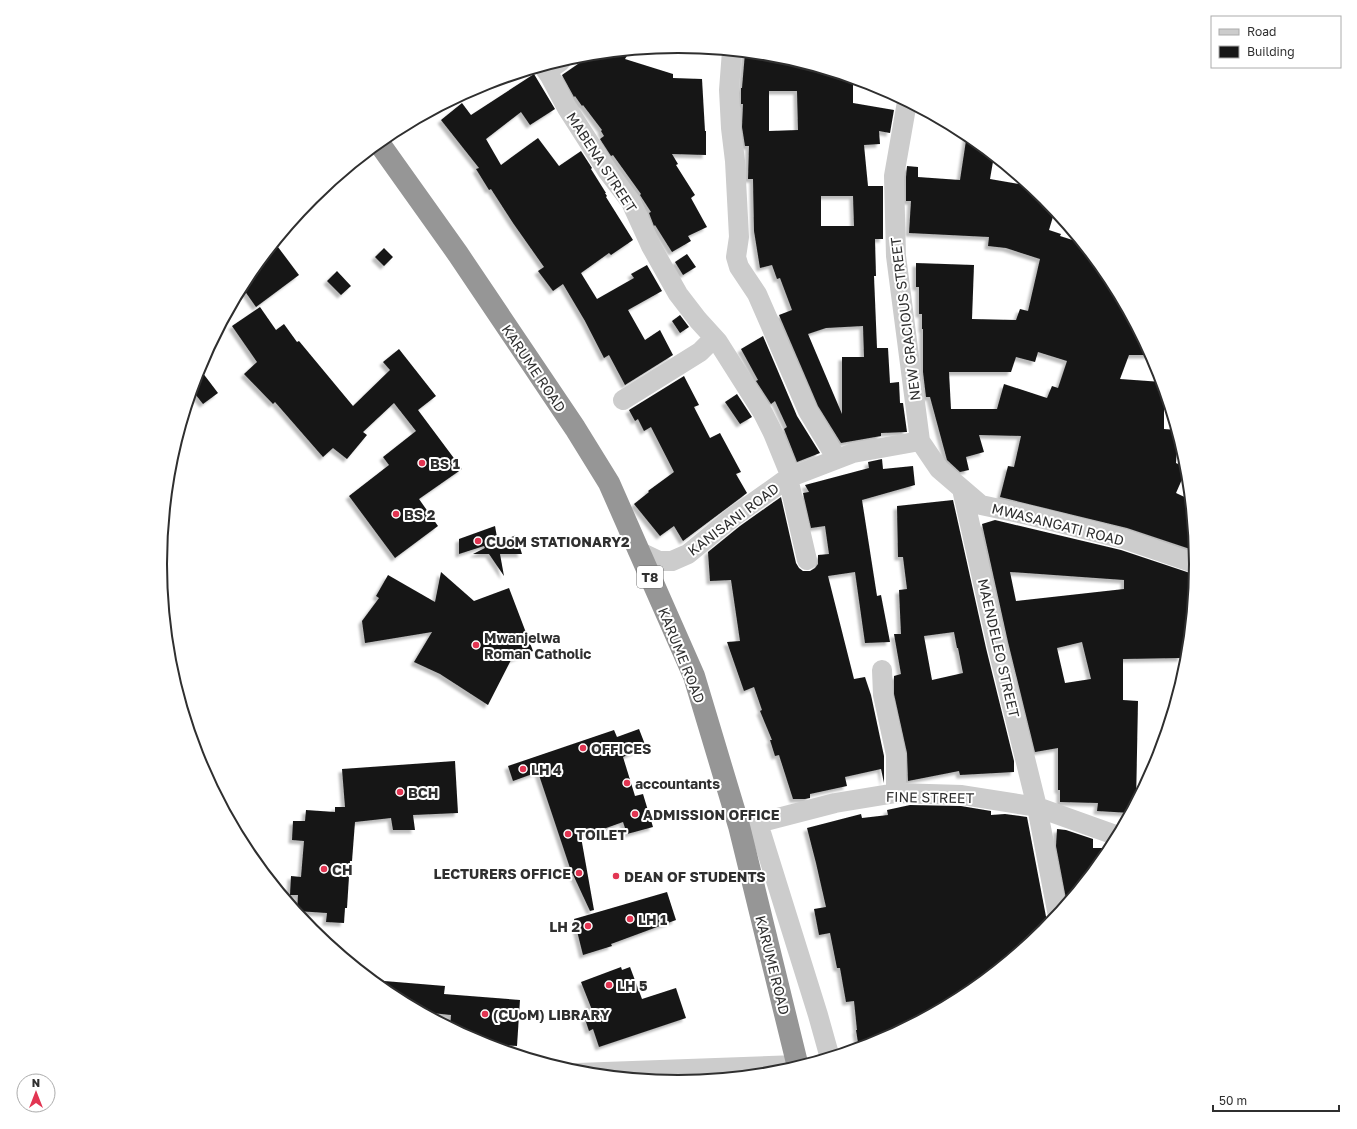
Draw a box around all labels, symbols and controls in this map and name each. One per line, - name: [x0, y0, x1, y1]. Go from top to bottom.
- legend: [1211, 16, 1341, 68]
- text: Road: [1247, 24, 1276, 39]
- text: Building: [1247, 44, 1295, 59]
- street label: MABENA STREET: [563, 109, 641, 215]
- street label: NEW GRACIOUS STREET: [887, 236, 923, 402]
- street label: KARUME ROAD: [498, 321, 570, 415]
- place label: BS 1: [430, 455, 460, 472]
- marker: BS 1: [417, 458, 427, 468]
- street label: KANISANI ROAD: [684, 479, 782, 559]
- street label: MWASANGATI ROAD: [990, 499, 1126, 549]
- place label: BS 2: [404, 506, 436, 523]
- marker: BS 2: [391, 509, 401, 519]
- place label: CUoM STATIONARY2: [486, 533, 630, 550]
- marker: CUoM STATIONARY2: [473, 536, 483, 546]
- road number: T8: [637, 566, 663, 588]
- street label: MAENDELEO STREET: [975, 577, 1023, 719]
- street label: KARUME ROAD: [655, 605, 709, 705]
- place label: Mwanjelwa Roman Catholic: [484, 629, 591, 662]
- marker: Mwanjelwa Roman Catholic: [471, 640, 481, 650]
- place label: OFFICES: [591, 740, 651, 757]
- marker: OFFICES: [578, 743, 588, 753]
- place label: LH 4: [531, 761, 562, 778]
- marker: LH 4: [518, 764, 528, 774]
- place label: accountants: [635, 775, 720, 792]
- marker: accountants: [622, 778, 632, 788]
- place label: BCH: [408, 784, 438, 801]
- marker: BCH: [395, 787, 405, 797]
- street label: FINE STREET: [886, 788, 975, 806]
- place label: ADMISSION OFFICE: [643, 806, 780, 823]
- marker: ADMISSION OFFICE: [630, 809, 640, 819]
- place label: TOILET: [576, 826, 627, 843]
- marker: TOILET: [563, 829, 573, 839]
- place label: CH: [332, 861, 353, 878]
- marker: CH: [319, 864, 329, 874]
- place label: LECTURERS OFFICE: [434, 865, 571, 882]
- marker: LECTURERS OFFICE: [574, 868, 584, 878]
- place label: DEAN OF STUDENTS: [624, 868, 766, 885]
- marker: DEAN OF STUDENTS: [611, 871, 621, 881]
- place label: LH 1: [638, 911, 667, 928]
- marker: LH 1: [625, 914, 635, 924]
- street label: KARUME ROAD: [752, 914, 794, 1016]
- place label: LH 2: [549, 918, 580, 935]
- marker: LH 2: [583, 921, 593, 931]
- place label: LH 5: [617, 977, 648, 994]
- marker: LH 5: [604, 980, 614, 990]
- place label: (CUoM) LIBRARY: [493, 1006, 610, 1023]
- marker: (CUoM) LIBRARY: [480, 1009, 490, 1019]
- north arrow: [16, 1073, 56, 1113]
- text: N: [32, 1076, 40, 1089]
- scale bar: [1213, 1087, 1339, 1113]
- text: 50 m: [1219, 1093, 1247, 1108]

